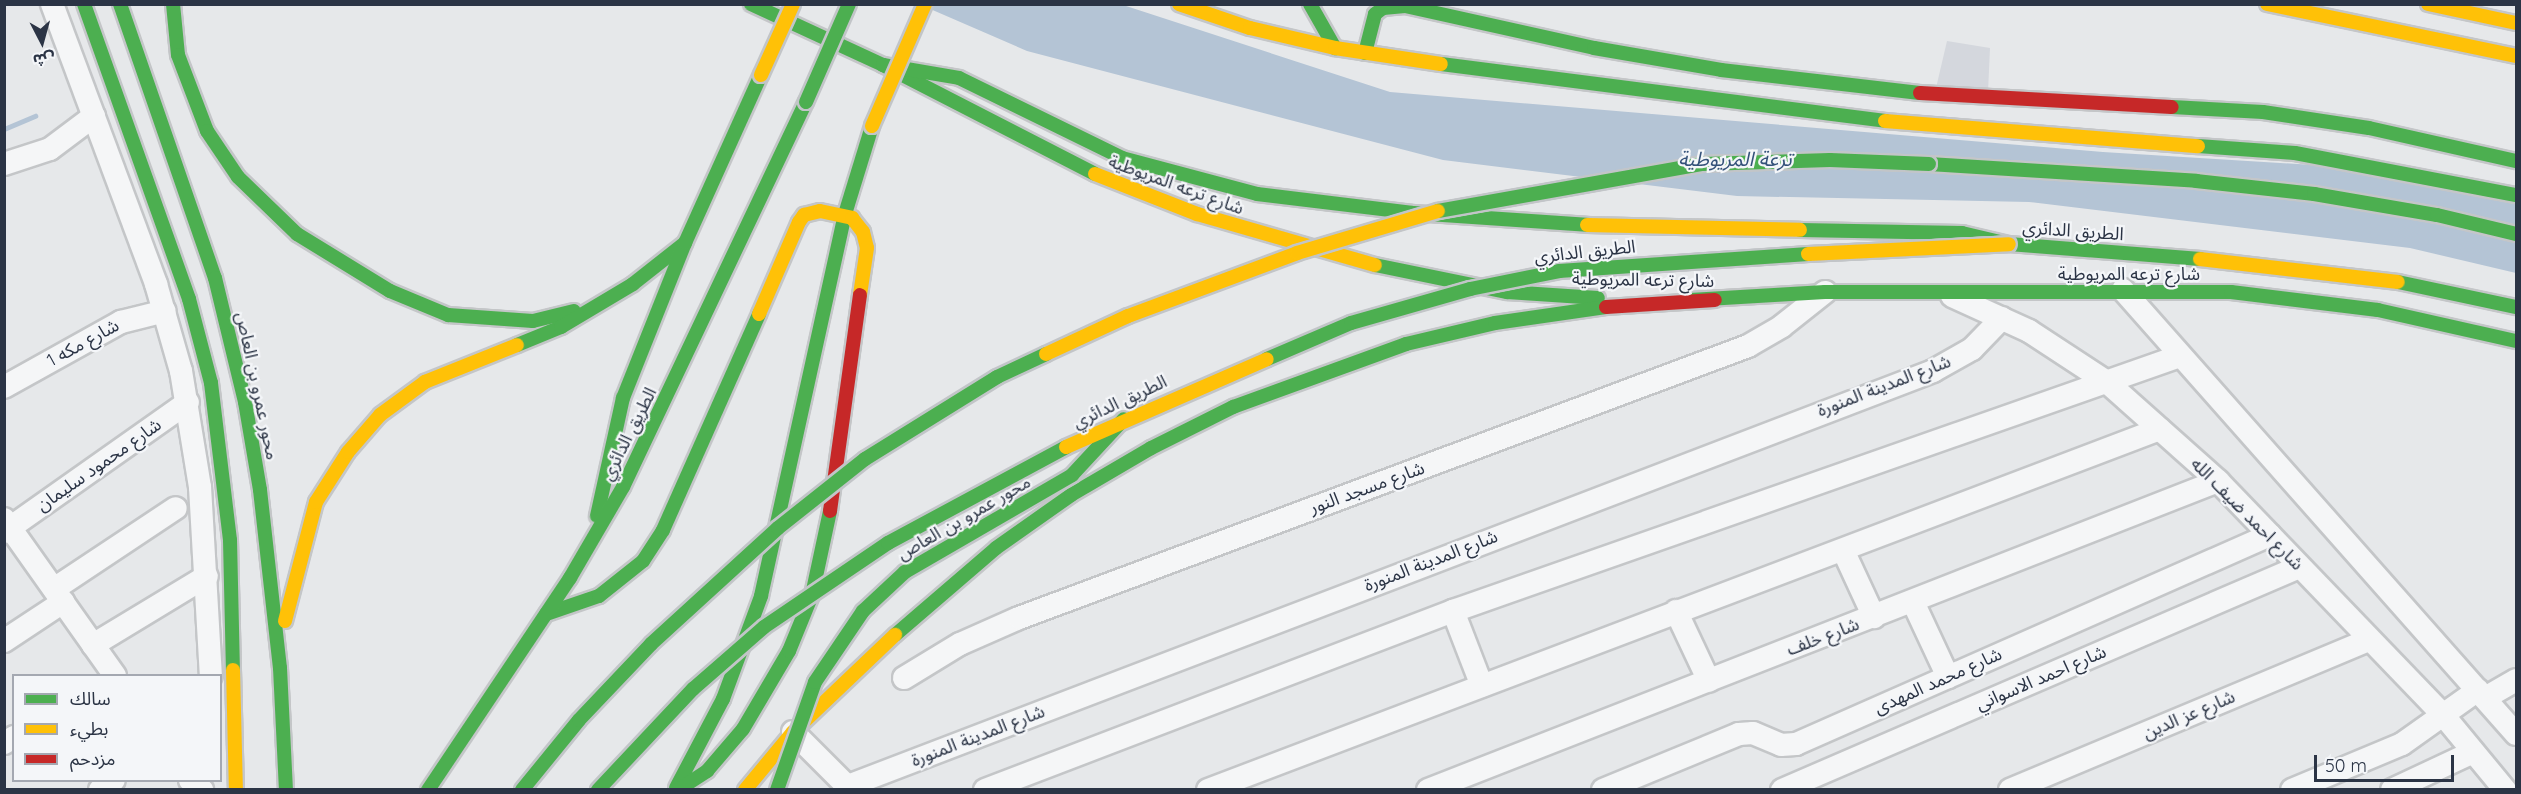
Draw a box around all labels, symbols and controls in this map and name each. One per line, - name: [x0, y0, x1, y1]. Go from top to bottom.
- north arrow: [12, 12, 72, 72]
- text: ش: [32, 49, 56, 71]
- water label: ترعة المريوطية: [1678, 146, 1792, 170]
- street label: شارع ترعه المريوطية: [1105, 151, 1247, 219]
- street label: الطريق الدائري: [2022, 217, 2124, 245]
- street label: الطريق الدائري: [1533, 236, 1637, 268]
- street label: شارع ترعه المريوطية: [2058, 263, 2200, 285]
- street label: شارع ترعه المريوطية: [1572, 268, 1714, 292]
- street label: محور عمرو بن العاص: [231, 310, 283, 462]
- street label: شارع مكه 1: [43, 314, 123, 372]
- street label: شارع المدينة المنورة: [1814, 351, 1954, 421]
- street label: الطريق الدائري: [1069, 371, 1171, 433]
- street label: الطريق الدائري: [596, 384, 662, 484]
- street label: شارع محمود سليمان: [32, 414, 166, 516]
- street label: شارع احمد ضيف الله: [2186, 453, 2308, 575]
- street label: شارع مسجد النور: [1306, 457, 1428, 519]
- street label: محور عمرو بن العاص: [893, 471, 1035, 565]
- street label: شارع المدينة المنورة: [1361, 526, 1501, 596]
- street label: شارع خلف: [1784, 613, 1862, 661]
- street label: شارع احمد الاسواني: [1973, 641, 2109, 715]
- street label: شارع محمد المهدى: [1871, 643, 2005, 719]
- legend: [12, 674, 222, 782]
- street label: شارع عز الدين: [2140, 686, 2238, 744]
- text: سالك: [70, 687, 111, 710]
- street label: شارع المدينة المنورة: [908, 701, 1048, 771]
- text: بطيء: [70, 717, 108, 740]
- scale bar: [2317, 743, 2456, 781]
- text: مزدحم: [70, 747, 115, 770]
- text: 50 m: [2325, 754, 2367, 777]

